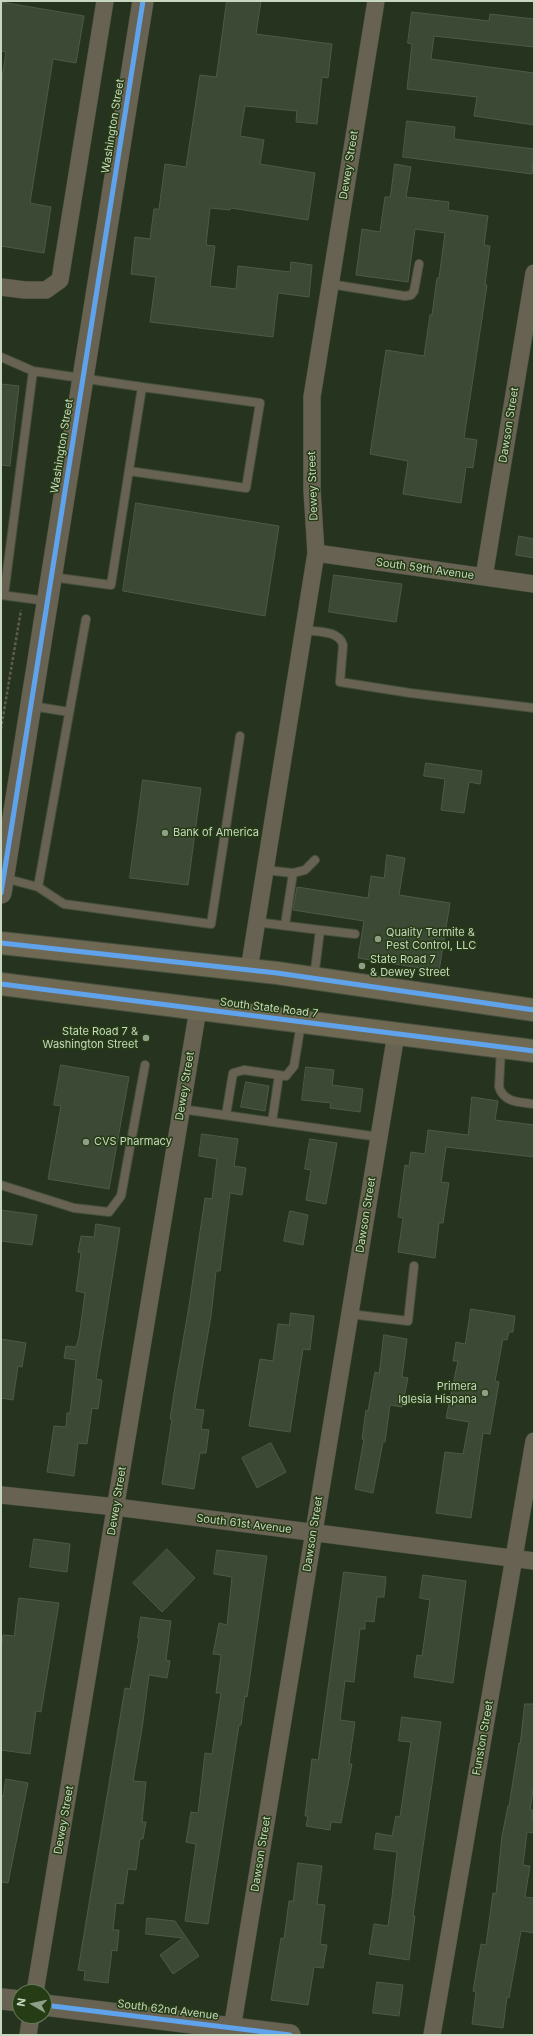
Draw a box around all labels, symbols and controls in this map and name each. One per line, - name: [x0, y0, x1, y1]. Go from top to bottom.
- street label: Washington Street: [99, 78, 127, 174]
- street label: Dewey Street: [337, 130, 361, 200]
- street label: Dawson Street: [497, 386, 521, 464]
- street label: Washington Street: [48, 398, 76, 494]
- street label: Dewey Street: [305, 451, 321, 521]
- street label: South 59th Avenue: [375, 556, 475, 582]
- place label: Bank of America: [173, 826, 259, 840]
- marker: Bank of America: [160, 828, 170, 838]
- place label: Quality Termite & Pest Control, LLC: [386, 926, 476, 952]
- marker: Quality Termite & Pest Control, LLC: [373, 934, 383, 944]
- place label: State Road 7 & Dewey Street: [370, 953, 450, 979]
- marker: State Road 7 & Dewey Street: [357, 961, 367, 971]
- street label: South State Road 7: [219, 995, 319, 1021]
- place label: State Road 7 & Washington Street: [43, 1025, 138, 1051]
- marker: State Road 7 & Washington Street: [141, 1033, 151, 1043]
- street label: Dewey Street: [173, 1051, 197, 1121]
- place label: CVS Pharmacy: [94, 1135, 172, 1149]
- marker: CVS Pharmacy: [81, 1137, 91, 1147]
- street label: Dawson Street: [354, 1176, 378, 1254]
- place label: Primera Iglesia Hispana: [398, 1380, 477, 1406]
- marker: Primera Iglesia Hispana: [480, 1388, 490, 1398]
- street label: Dewey Street: [105, 1466, 129, 1536]
- street label: Dawson Street: [301, 1495, 325, 1573]
- street label: South 61st Avenue: [196, 1512, 292, 1536]
- street label: Funston Street: [470, 1700, 496, 1776]
- street label: Dewey Street: [51, 1785, 77, 1855]
- street label: Dawson Street: [249, 1815, 273, 1893]
- north arrow: [12, 1984, 52, 2024]
- text: N: [14, 1997, 29, 2008]
- street label: South 62nd Avenue: [117, 1997, 219, 2023]

